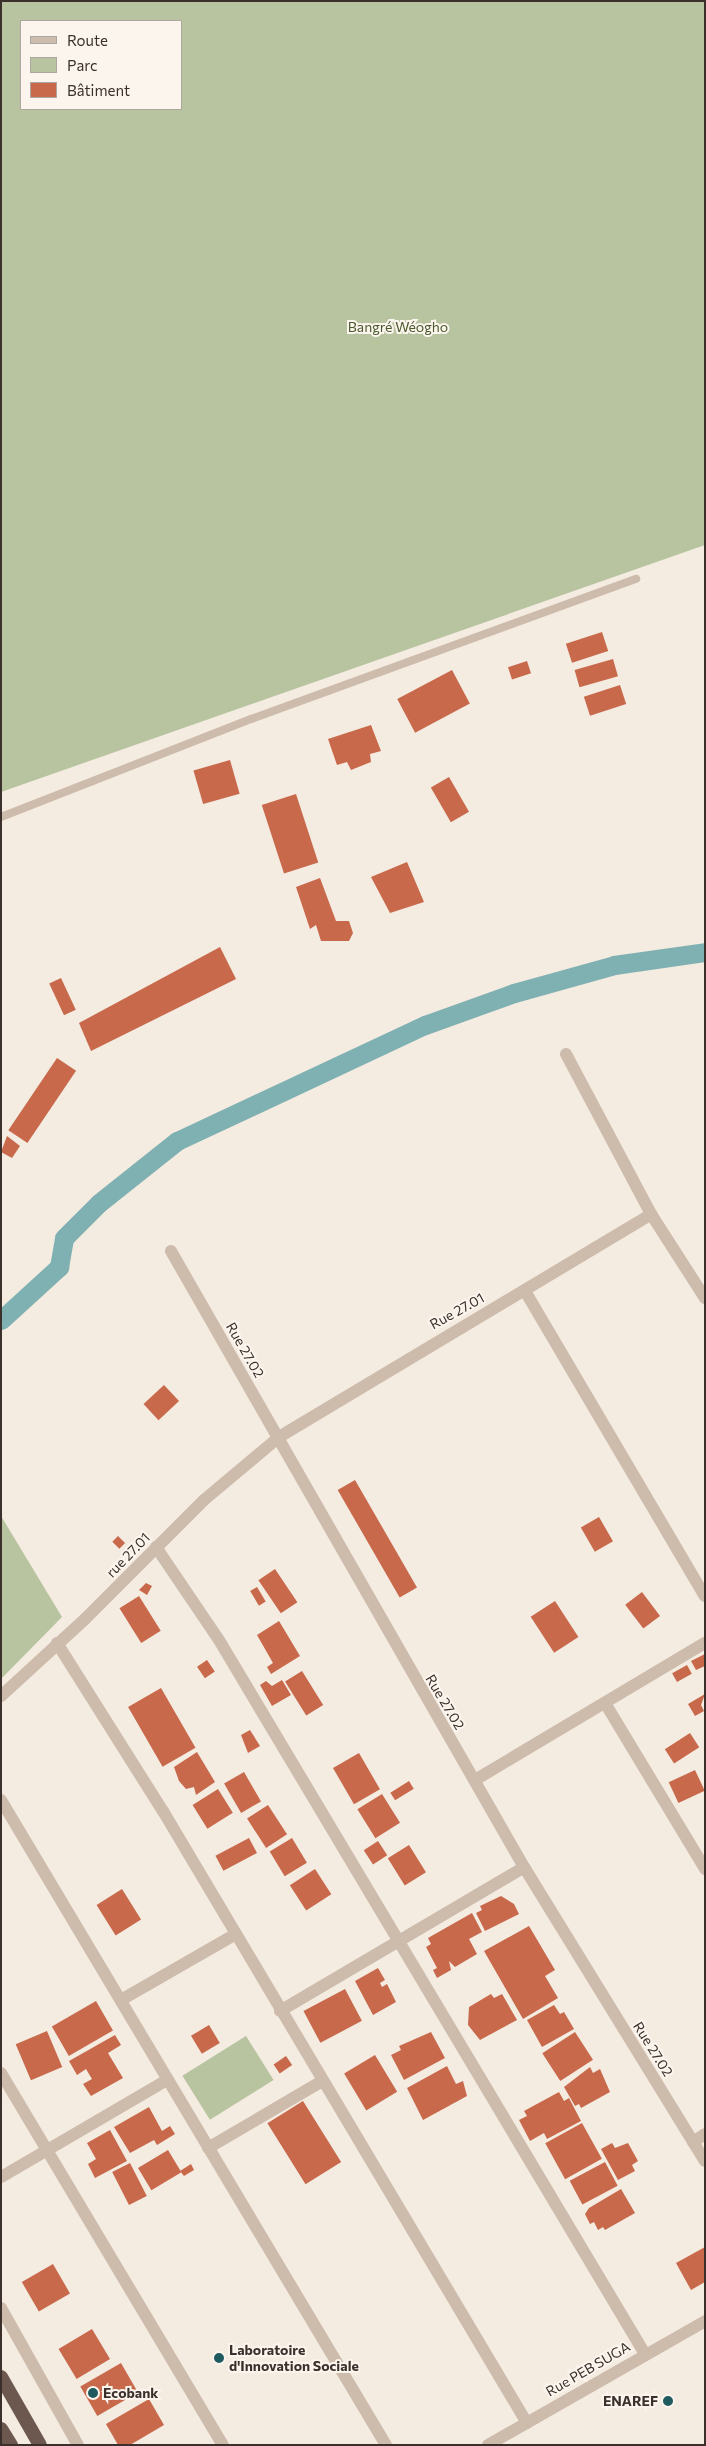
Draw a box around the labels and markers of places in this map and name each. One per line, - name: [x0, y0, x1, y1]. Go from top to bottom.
- place label: Laboratoire d'Innovation Sociale: [229, 2342, 359, 2374]
- marker: Laboratoire d'Innovation Sociale: [213, 2352, 225, 2364]
- place label: Ecobank: [103, 2385, 158, 2401]
- marker: Ecobank: [87, 2387, 99, 2399]
- place label: ENAREF: [603, 2393, 658, 2409]
- marker: ENAREF: [662, 2395, 674, 2407]

